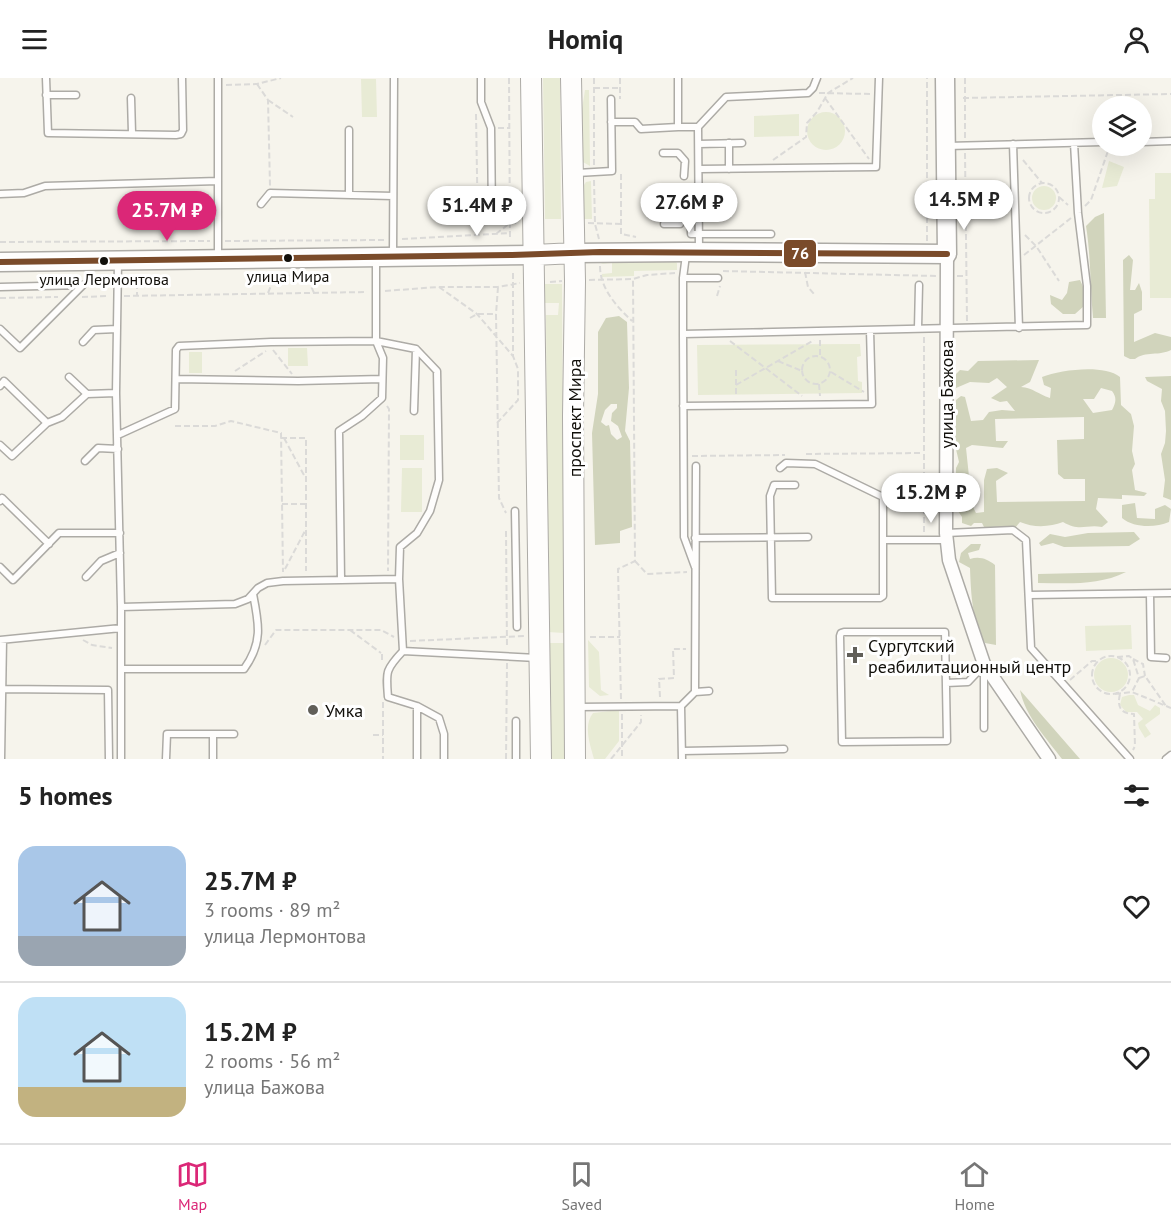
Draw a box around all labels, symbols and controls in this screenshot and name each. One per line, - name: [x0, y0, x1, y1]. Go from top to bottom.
- text: Homiq: [548, 22, 623, 56]
- icon: menu: [18, 23, 51, 56]
- icon: person: [1120, 23, 1153, 56]
- map controls: [1092, 96, 1152, 156]
- button: layers: [1092, 96, 1152, 156]
- pin: 14.5M ₽: [909, 180, 1019, 231]
- pin: 27.6M ₽: [634, 183, 744, 234]
- pin: 51.4M ₽: [422, 186, 532, 237]
- text: 14.5M ₽: [928, 186, 1000, 212]
- text: 27.6M ₽: [655, 189, 723, 215]
- pin: 25.7M ₽: [112, 191, 222, 242]
- text: 51.4M ₽: [441, 192, 513, 218]
- text: 25.7M ₽: [131, 197, 203, 223]
- line badge: 76: [783, 239, 817, 268]
- text: 76: [791, 243, 809, 263]
- marker: улица Мира: [282, 252, 294, 264]
- marker: улица Лермонтова: [98, 255, 110, 267]
- place label: улица Мира: [247, 266, 329, 286]
- place label: улица Лермонтова: [39, 269, 169, 289]
- street label: улица Бажова: [935, 340, 958, 448]
- street label: проспект Мира: [563, 359, 586, 477]
- pin: 15.2M ₽: [876, 473, 986, 524]
- text: 15.2M ₽: [895, 479, 967, 505]
- place label: Сургутский реабилитационный центр: [868, 634, 1071, 678]
- marker: Сургутский реабилитационный центр: [846, 646, 864, 664]
- place label: Умка: [325, 699, 363, 722]
- marker: Умка: [306, 703, 320, 717]
- text: 5 homes: [18, 779, 113, 812]
- icon: filters: [1120, 779, 1153, 812]
- text: 25.7M ₽: [204, 864, 297, 897]
- icon: home: [66, 870, 138, 942]
- icon: heart: [1120, 890, 1153, 923]
- text: 3 rooms · 89 m²: [204, 897, 340, 923]
- text: улица Лермонтова: [204, 923, 366, 949]
- text: 15.2M ₽: [204, 1015, 297, 1048]
- icon: home: [66, 1021, 138, 1093]
- icon: heart: [1120, 1041, 1153, 1074]
- text: 2 rooms · 56 m²: [204, 1048, 340, 1074]
- text: улица Бажова: [204, 1074, 325, 1100]
- tab: Map: [176, 1158, 209, 1214]
- tab: Saved: [561, 1158, 602, 1214]
- tab: Home: [954, 1158, 995, 1214]

